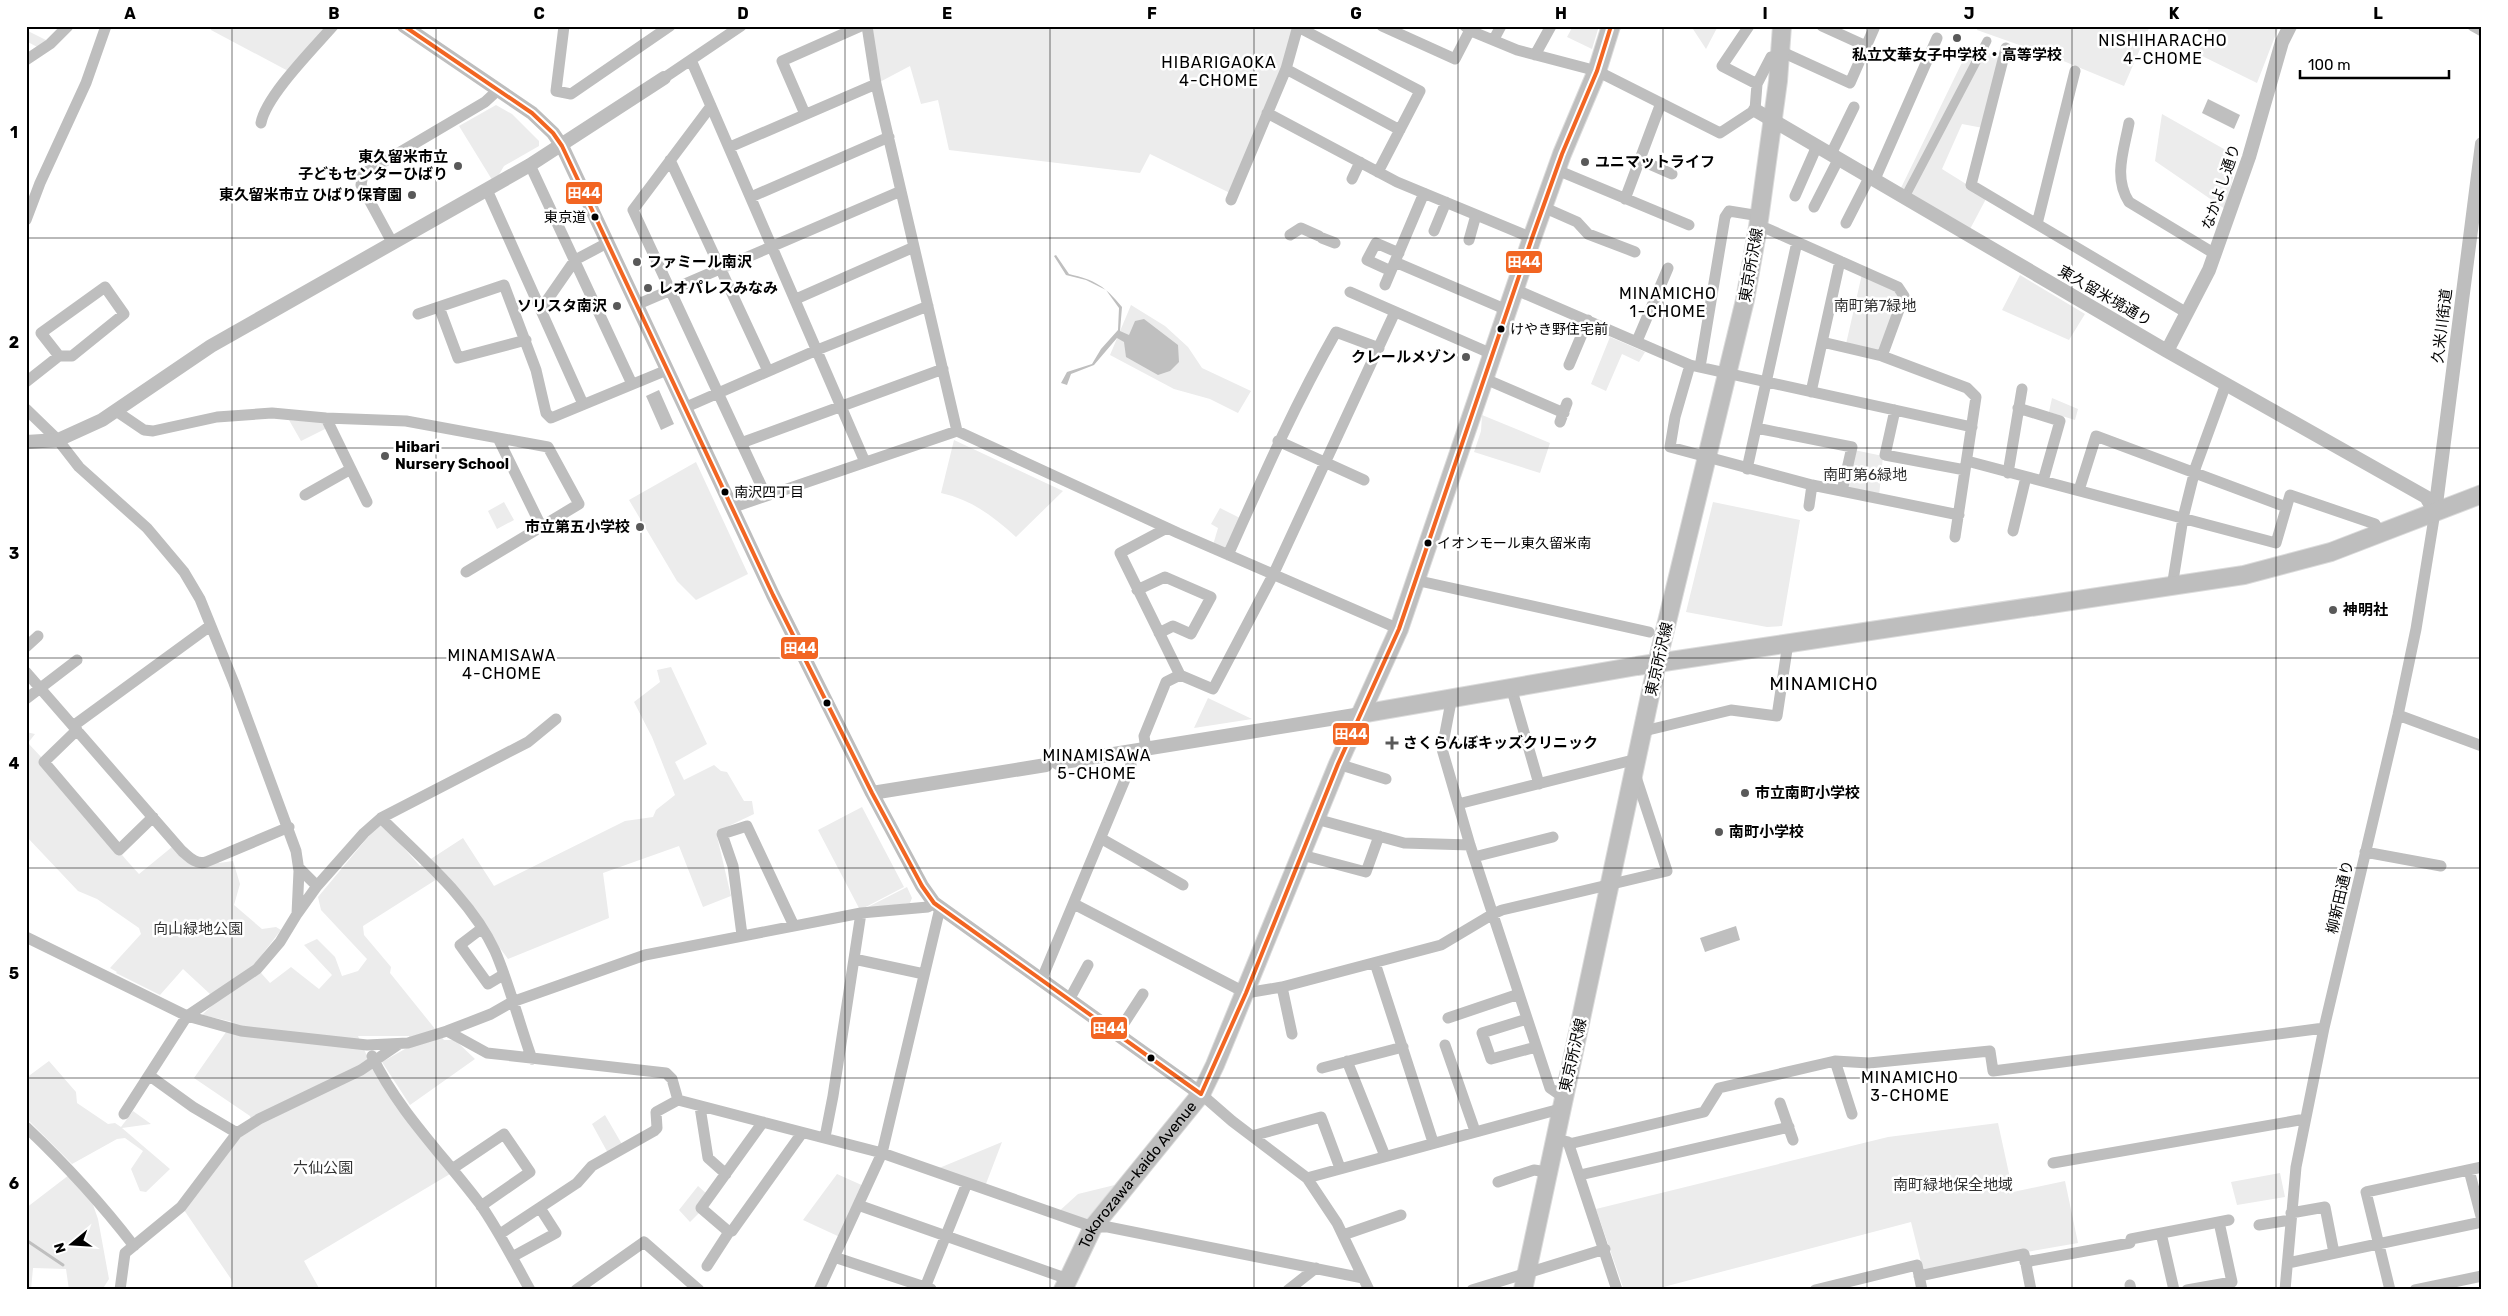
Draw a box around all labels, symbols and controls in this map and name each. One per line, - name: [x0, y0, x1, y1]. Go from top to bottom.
- text: A: [124, 4, 136, 23]
- text: B: [328, 4, 340, 23]
- text: C: [533, 4, 545, 23]
- text: D: [737, 4, 749, 23]
- text: E: [942, 4, 952, 23]
- text: F: [1147, 4, 1157, 23]
- text: G: [1350, 4, 1362, 23]
- text: H: [1555, 4, 1567, 23]
- text: I: [1762, 4, 1768, 23]
- text: J: [1964, 4, 1974, 23]
- text: K: [2169, 4, 2180, 23]
- text: L: [2373, 4, 2383, 23]
- district label: NISHIHARACHO 4-CHOME: [2098, 31, 2228, 68]
- marker: 私立文華女子中学校・高等学校: [1951, 32, 1963, 44]
- place label: 私立文華女子中学校・高等学校: [1852, 46, 2062, 64]
- scale bar: [2300, 48, 2449, 80]
- district label: HIBARIGAOKA 4-CHOME: [1161, 53, 1277, 90]
- text: 100 m: [2308, 56, 2350, 74]
- text: 1: [10, 123, 18, 142]
- street label: なかよし通り: [2198, 142, 2244, 232]
- place label: 東久留米市立 子どもセンターひばり: [298, 148, 448, 183]
- place label: ユニマットライフ: [1595, 153, 1715, 171]
- marker: ユニマットライフ: [1579, 156, 1591, 168]
- marker: 東久留米市立 子どもセンターひばり: [452, 160, 464, 172]
- line badge: 田44: [565, 181, 603, 205]
- text: 田44: [567, 185, 601, 202]
- place label: 東久留米市立 ひばり保育園: [219, 186, 402, 204]
- marker: 東久留米市立 ひばり保育園: [406, 189, 418, 201]
- place label: 東京道: [544, 209, 586, 226]
- marker: 東京道: [590, 212, 600, 222]
- street label: 東京所沢線: [1736, 226, 1766, 304]
- line badge: 田44: [1505, 250, 1543, 274]
- place label: ファミール南沢: [647, 253, 752, 271]
- text: 田44: [1507, 254, 1541, 271]
- marker: ファミール南沢: [631, 256, 643, 268]
- street label: 東久留米境通り: [2055, 262, 2155, 330]
- place label: レオパレスみなみ: [658, 279, 778, 297]
- marker: レオパレスみなみ: [642, 282, 654, 294]
- district label: MINAMICHO 1-CHOME: [1619, 284, 1717, 321]
- street label: 久米川街道: [2428, 288, 2456, 364]
- place label: ソリスタ南沢: [517, 297, 607, 315]
- park label: 南町第7緑地: [1834, 297, 1916, 315]
- marker: ソリスタ南沢: [611, 300, 623, 312]
- place label: けやき野住宅前: [1510, 321, 1608, 338]
- marker: けやき野住宅前: [1496, 324, 1506, 334]
- text: 2: [9, 333, 19, 352]
- place label: クレールメゾン: [1351, 348, 1456, 366]
- marker: クレールメゾン: [1460, 351, 1472, 363]
- place label: Hibari Nursery School: [395, 438, 509, 473]
- marker: Hibari Nursery School: [379, 450, 391, 462]
- park label: 南町第6緑地: [1823, 466, 1907, 484]
- place label: 南沢四丁目: [734, 484, 804, 501]
- marker: 南沢四丁目: [720, 487, 730, 497]
- place label: 市立第五小学校: [525, 518, 630, 536]
- marker: 市立第五小学校: [634, 521, 646, 533]
- place label: イオンモール東久留米南: [1437, 535, 1591, 552]
- marker: イオンモール東久留米南: [1423, 538, 1433, 548]
- text: 3: [9, 544, 19, 563]
- place label: 神明社: [2342, 601, 2388, 619]
- marker: 神明社: [2327, 604, 2339, 616]
- street label: 東京所沢線: [1642, 620, 1676, 698]
- line badge: 田44: [780, 636, 819, 660]
- text: 田44: [783, 640, 817, 657]
- district label: MINAMISAWA 4-CHOME: [447, 646, 557, 683]
- district label: MINAMICHO: [1769, 673, 1879, 695]
- unlabelled marker: [822, 698, 832, 708]
- line badge: 田44: [1332, 722, 1370, 746]
- text: 田44: [1334, 726, 1368, 743]
- place label: さくらんぼキッズクリニック: [1403, 734, 1598, 752]
- marker: さくらんぼキッズクリニック: [1385, 736, 1399, 750]
- district label: MINAMISAWA 5-CHOME: [1042, 746, 1152, 783]
- text: 4: [9, 754, 20, 773]
- place label: 市立南町小学校: [1755, 784, 1860, 802]
- marker: 市立南町小学校: [1739, 787, 1751, 799]
- place label: 南町小学校: [1729, 823, 1804, 841]
- marker: 南町小学校: [1713, 826, 1725, 838]
- street label: 柳新田通り: [2323, 858, 2357, 936]
- park label: 向山緑地公園: [153, 920, 243, 938]
- text: 5: [9, 964, 19, 983]
- line badge: 田44: [1090, 1016, 1128, 1040]
- street label: 東京所沢線: [1556, 1016, 1590, 1094]
- text: 田44: [1092, 1020, 1126, 1037]
- unlabelled marker: [1146, 1053, 1156, 1063]
- district label: MINAMICHO 3-CHOME: [1861, 1068, 1959, 1105]
- street label: Tokorozawa-kaido Avenue: [1075, 1098, 1200, 1252]
- park label: 六仙公園: [293, 1159, 353, 1177]
- text: 6: [9, 1174, 19, 1193]
- park label: 南町緑地保全地域: [1893, 1176, 2013, 1194]
- north arrow: [48, 1218, 98, 1268]
- text: N: [50, 1240, 70, 1255]

